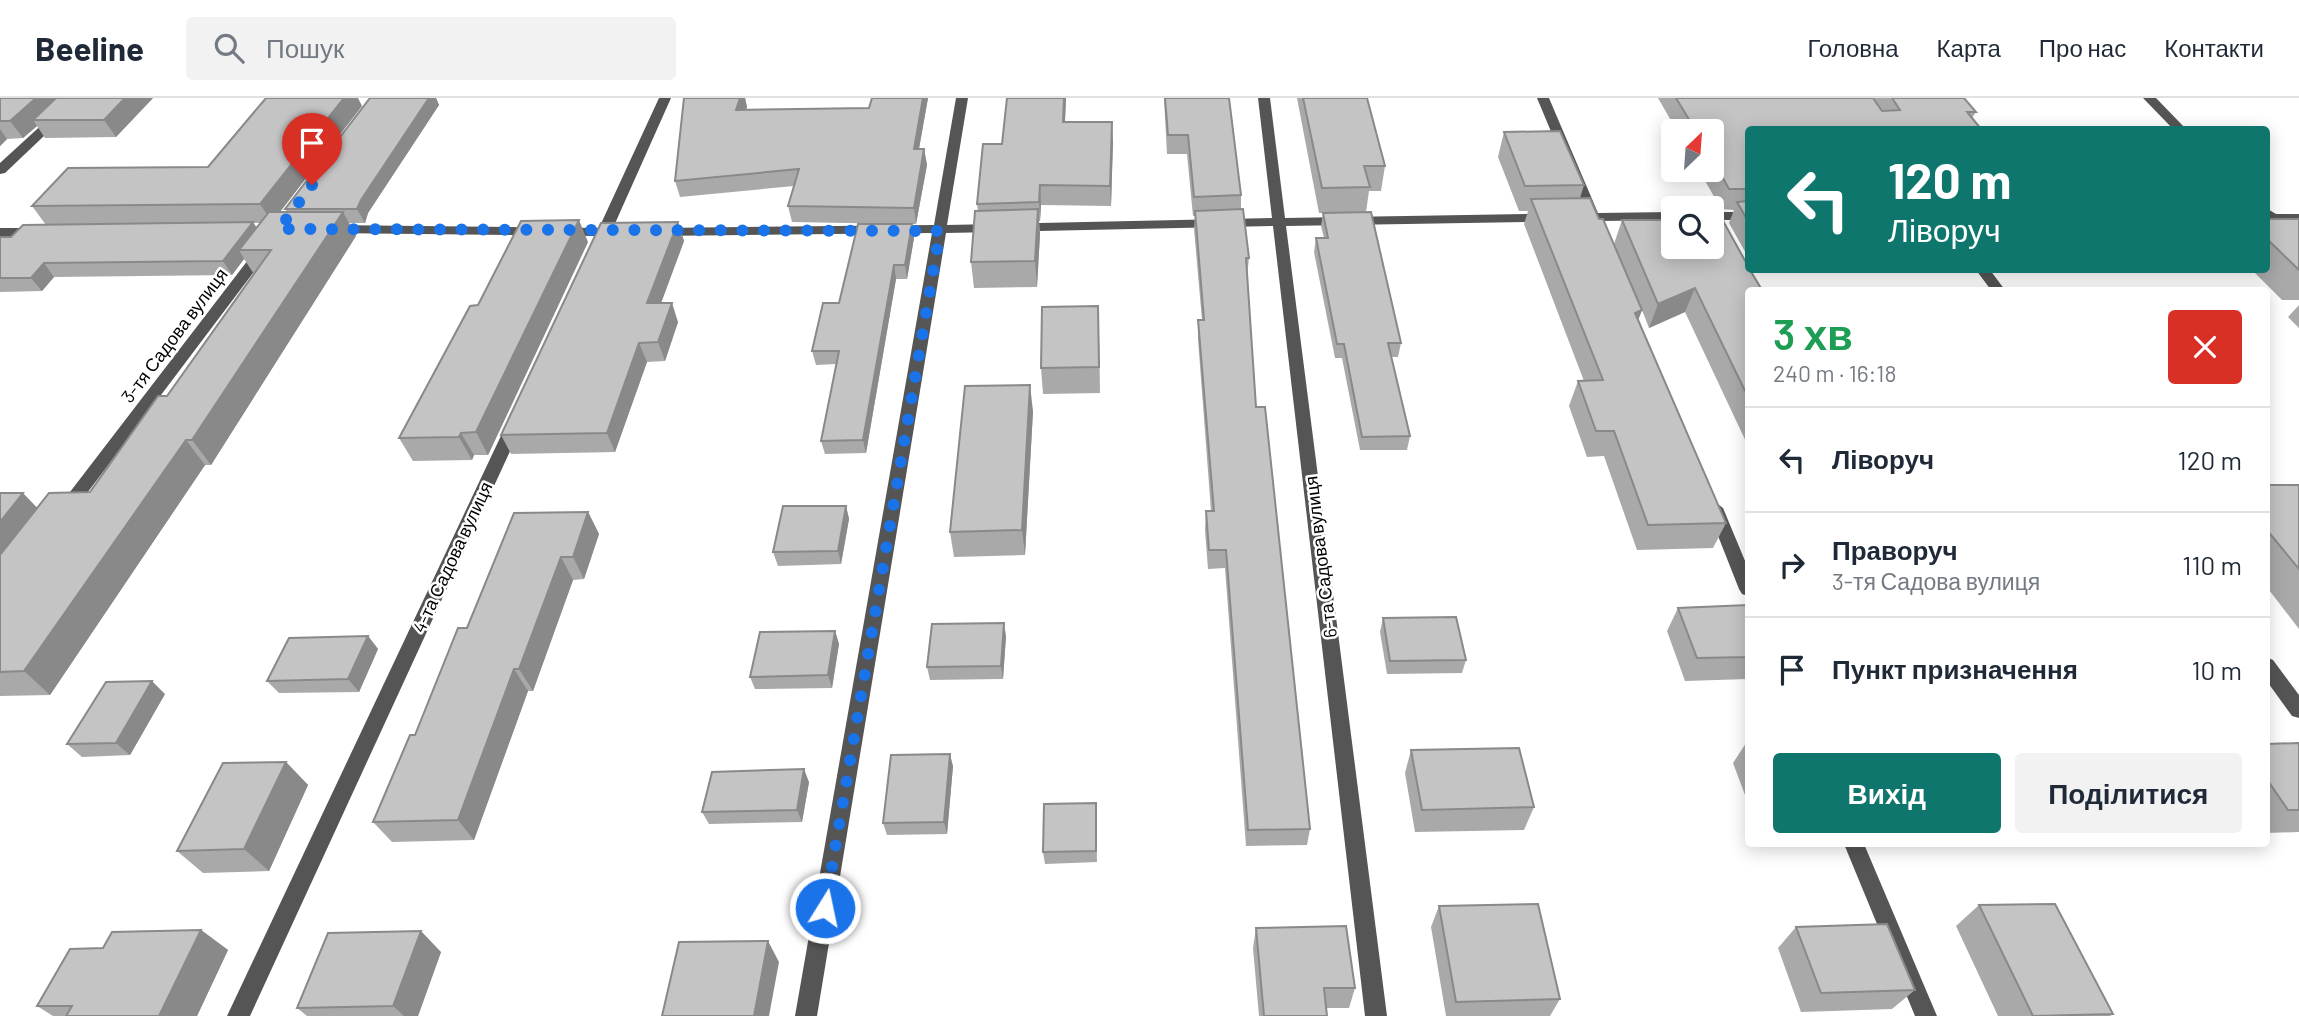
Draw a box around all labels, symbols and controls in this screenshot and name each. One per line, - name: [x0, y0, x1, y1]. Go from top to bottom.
- search box: [186, 17, 676, 80]
- text: Beeline: [35, 28, 144, 68]
- icon: search: [210, 29, 248, 67]
- text: Пошук: [266, 32, 344, 63]
- text: Головна: [1807, 33, 1899, 62]
- text: Карта: [1937, 33, 2001, 62]
- text: Про нас: [2039, 33, 2126, 62]
- text: Контакти: [2164, 33, 2264, 62]
- pin: [282, 113, 342, 185]
- north arrow: [1661, 119, 1724, 182]
- map controls: [1661, 119, 1724, 259]
- icon: arrive: [293, 124, 331, 162]
- text: 120 m: [1888, 150, 2011, 209]
- icon: left: [1773, 154, 1864, 245]
- button: search: [1661, 196, 1724, 259]
- text: Ліворуч: [1888, 210, 2001, 248]
- street label: 3-тя Садова вулиця: [116, 263, 232, 407]
- text: 3 хв: [1773, 308, 1853, 358]
- button: close: [2168, 310, 2242, 384]
- text: 240 m · 16:18: [1773, 359, 1896, 387]
- icon: left: [1773, 441, 1811, 479]
- text: Ліворуч: [1832, 443, 1934, 474]
- text: 120 m: [2178, 444, 2242, 475]
- street label: 6-та Садова вулиця: [1299, 475, 1341, 639]
- street label: 4-та Садова вулиця: [407, 478, 497, 636]
- text: Праворуч: [1832, 534, 1958, 565]
- icon: right: [1773, 546, 1811, 584]
- text: 110 m: [2182, 549, 2242, 580]
- text: 3-тя Садова вулиця: [1832, 567, 2040, 595]
- icon: arrive: [1773, 651, 1811, 689]
- text: Пункт призначення: [1832, 653, 2078, 684]
- text: 10 m: [2192, 654, 2242, 685]
- button: Вихід: [1773, 753, 2001, 833]
- button: Поділитися: [2015, 753, 2242, 833]
- position arrow: [788, 871, 862, 945]

